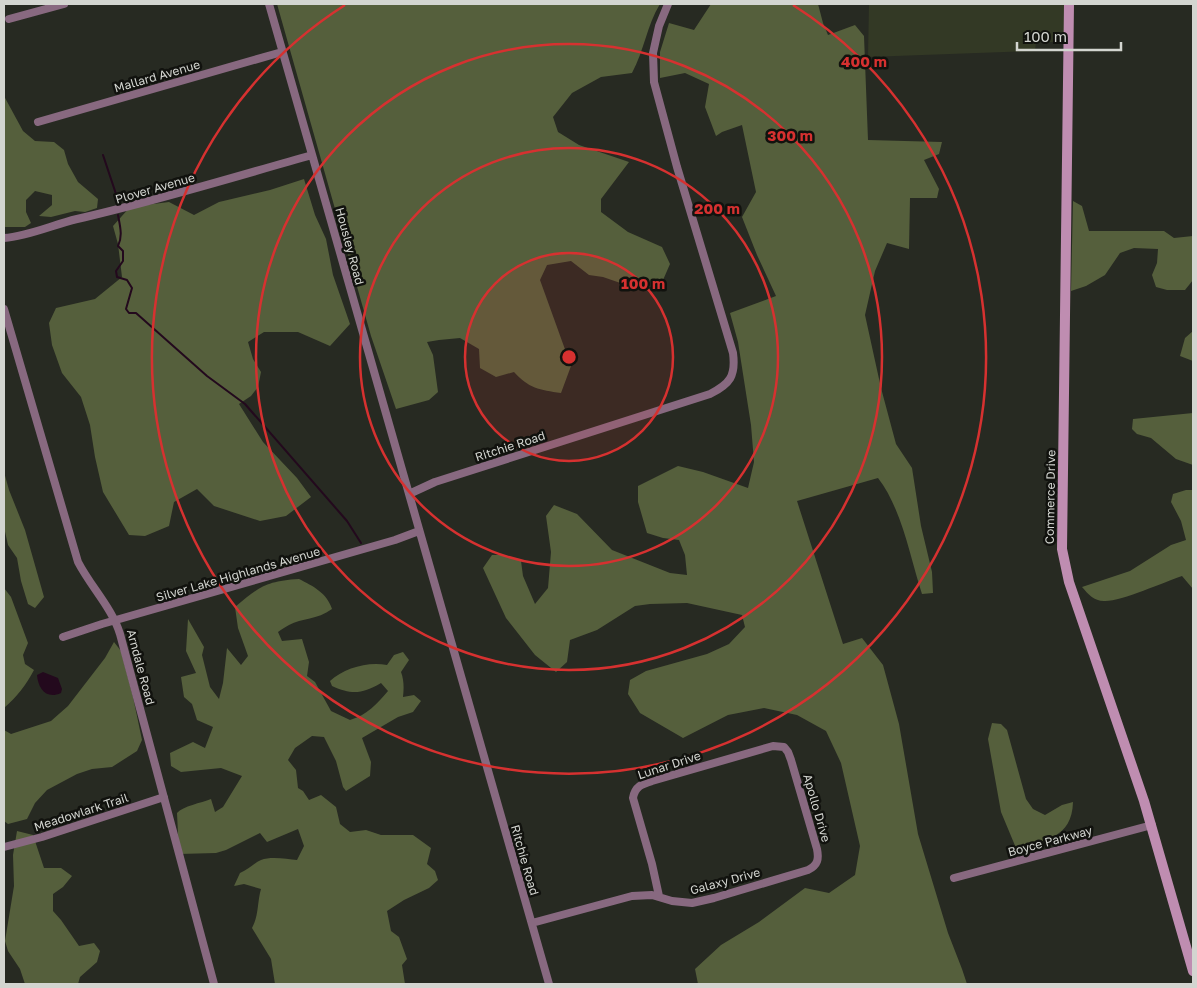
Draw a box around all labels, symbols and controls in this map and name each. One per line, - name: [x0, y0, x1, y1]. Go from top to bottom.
- scale bar: [1017, 20, 1121, 52]
- text: 100 m: [1024, 27, 1067, 45]
- text: 400 m: [841, 52, 887, 70]
- street label: Mallard Avenue: [112, 57, 202, 95]
- text: 300 m: [767, 126, 813, 144]
- street label: Plover Avenue: [114, 169, 197, 207]
- text: 200 m: [694, 199, 740, 217]
- street label: Housley Road: [332, 206, 368, 286]
- text: 100 m: [621, 274, 665, 292]
- centre of rings: [560, 348, 578, 366]
- street label: Ritchie Road: [473, 428, 547, 464]
- street label: Commerce Drive: [1042, 450, 1058, 544]
- street label: Silver Lake Highlands Avenue: [154, 543, 322, 605]
- street label: Arndale Road: [124, 628, 158, 706]
- street label: Lunar Drive: [636, 748, 702, 782]
- street label: Apollo Drive: [800, 772, 834, 844]
- street label: Meadowlark Trail: [32, 790, 130, 834]
- street label: Boyce Parkway: [1006, 822, 1094, 859]
- street label: Ritchie Road: [508, 823, 542, 897]
- street label: Galaxy Drive: [688, 864, 762, 898]

